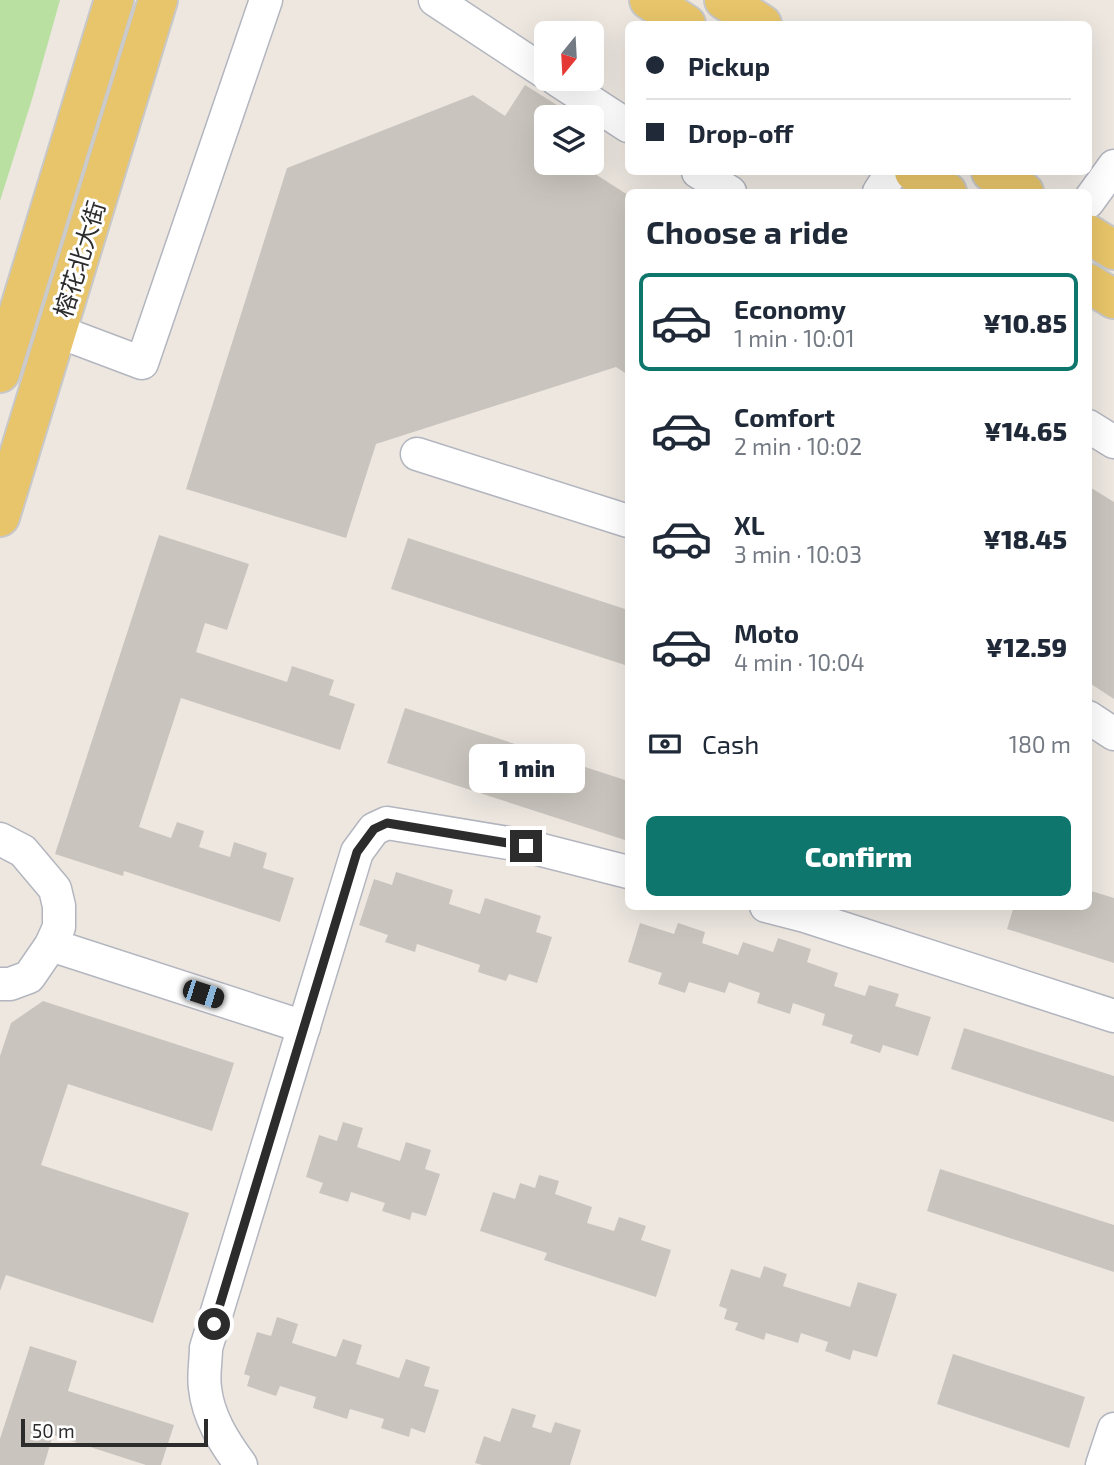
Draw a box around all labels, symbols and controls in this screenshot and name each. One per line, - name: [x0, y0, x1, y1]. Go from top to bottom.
- north arrow: [534, 21, 604, 91]
- map controls: [534, 21, 604, 175]
- text: Pickup: [688, 50, 770, 81]
- button: layers: [534, 105, 604, 175]
- text: Drop-off: [688, 117, 793, 148]
- street label: 榕花北大街: [48, 197, 110, 321]
- text: Choose a ride: [646, 212, 849, 250]
- icon: car: [650, 291, 713, 354]
- text: Economy: [734, 293, 846, 324]
- text: ¥10.85: [983, 307, 1067, 338]
- text: 1 min · 10:01: [734, 324, 855, 352]
- icon: car: [650, 399, 713, 462]
- text: Comfort: [734, 401, 835, 432]
- text: ¥14.65: [984, 415, 1067, 446]
- text: 2 min · 10:02: [734, 432, 862, 460]
- icon: car: [650, 507, 713, 570]
- text: XL: [734, 509, 765, 540]
- text: ¥18.45: [983, 523, 1067, 554]
- text: 3 min · 10:03: [734, 540, 862, 568]
- icon: car: [650, 615, 713, 678]
- text: Moto: [734, 617, 799, 648]
- text: ¥12.59: [985, 631, 1067, 662]
- text: 4 min · 10:04: [734, 648, 865, 676]
- icon: cash: [646, 725, 684, 763]
- text: Cash: [702, 728, 759, 759]
- text: 180 m: [1009, 730, 1071, 758]
- callout: 1 min: [468, 744, 584, 794]
- text: 1 min: [499, 754, 555, 782]
- button: Confirm: [646, 816, 1071, 896]
- route end: [510, 830, 542, 862]
- car: [180, 978, 227, 1010]
- route start: [198, 1308, 230, 1340]
- scale bar: [21, 1416, 208, 1448]
- text: 50 m: [32, 1419, 75, 1442]

